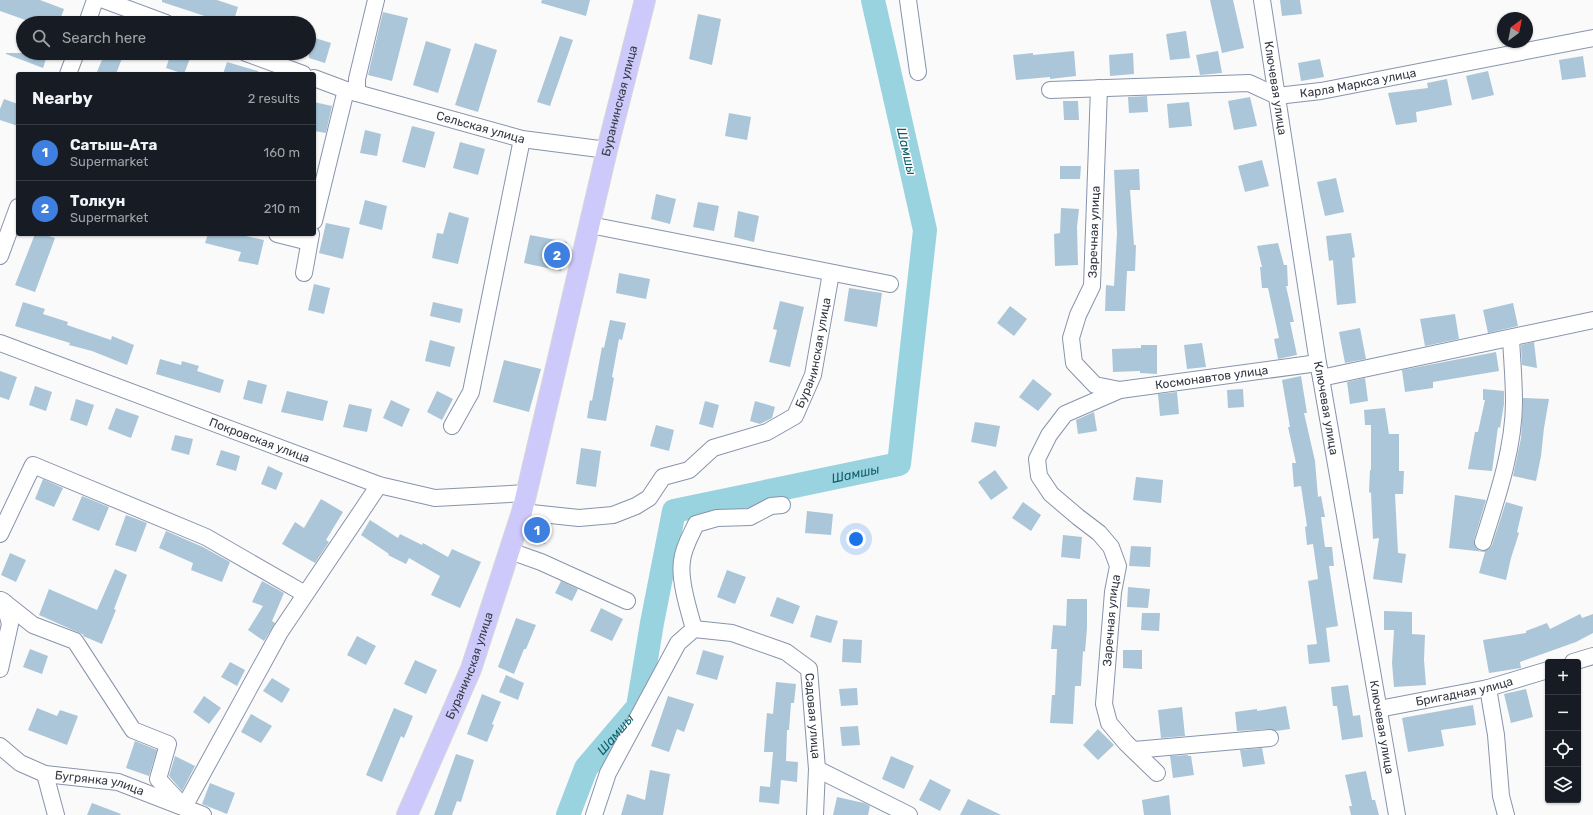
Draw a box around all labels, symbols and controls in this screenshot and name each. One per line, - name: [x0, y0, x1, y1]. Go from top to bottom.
- north arrow: [1497, 12, 1533, 48]
- search box: [16, 16, 316, 60]
- icon: search: [30, 27, 52, 49]
- text: Search here: [62, 29, 146, 47]
- street label: Ключевая улица: [1261, 40, 1290, 136]
- street label: Буранинская улица: [599, 44, 640, 158]
- street label: Карла Маркса улица: [1299, 66, 1417, 100]
- text: Nearby: [32, 88, 93, 108]
- text: 2 results: [248, 91, 300, 106]
- street label: Сельская улица: [435, 109, 527, 147]
- water label: Шамшы: [894, 126, 919, 176]
- text: Сатыш-Ата: [70, 136, 157, 154]
- text: 1: [42, 145, 48, 160]
- text: 160 m: [264, 145, 300, 160]
- text: Supermarket: [70, 154, 148, 169]
- street label: Заречная улица: [1085, 186, 1103, 278]
- text: Толкун: [70, 192, 125, 210]
- text: 2: [41, 201, 49, 216]
- text: 210 m: [264, 201, 300, 216]
- text: Supermarket: [70, 210, 148, 225]
- pin: 2: [544, 240, 570, 270]
- street label: Буранинская улица: [792, 297, 834, 410]
- street label: Ключевая улица: [1311, 360, 1341, 456]
- street label: Космонавтов улица: [1154, 363, 1269, 392]
- street label: Покровская улица: [207, 415, 312, 465]
- water label: Шамшы: [830, 461, 881, 486]
- pin: 1: [524, 515, 550, 545]
- your location: [846, 529, 866, 549]
- street label: Заречная улица: [1100, 573, 1123, 667]
- street label: Буранинская улица: [443, 610, 496, 722]
- map controls: [1545, 659, 1581, 803]
- button: +: [1545, 659, 1581, 695]
- street label: Садовая улица: [802, 672, 823, 759]
- street label: Бригадная улица: [1414, 674, 1514, 709]
- street label: Ключевая улица: [1367, 679, 1397, 775]
- button: −: [1545, 695, 1581, 731]
- water label: Шамшы: [594, 711, 637, 758]
- button: locate: [1545, 731, 1581, 767]
- button: layers: [1545, 767, 1581, 803]
- street label: Бугрянка улица: [54, 768, 146, 798]

